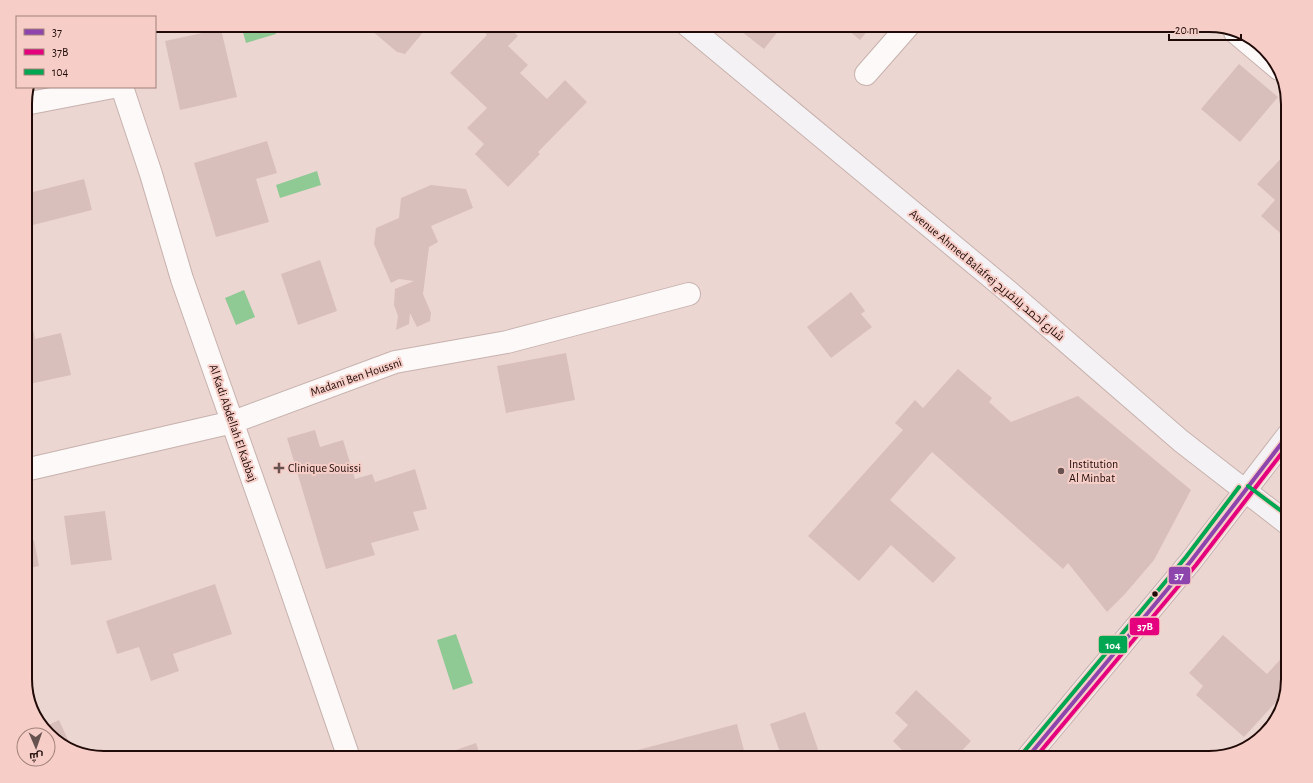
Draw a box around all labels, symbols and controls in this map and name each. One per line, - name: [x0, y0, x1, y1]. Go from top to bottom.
- legend: [16, 16, 156, 88]
- scale bar: [1169, 16, 1241, 42]
- text: 20 m: [1175, 24, 1198, 36]
- text: 37: [52, 26, 62, 38]
- text: 37B: [52, 46, 68, 58]
- text: 104: [52, 66, 68, 78]
- street label: Avenue Ahmed Balafrej شارع أحمد بلافريج: [906, 205, 1068, 345]
- street label: Madani Ben Houssni: [309, 356, 403, 398]
- street label: Al Kadi Abdellah El Kabbaj: [206, 363, 259, 484]
- place label: Institution Al Minbat: [1069, 458, 1118, 484]
- marker: Clinique Souissi: [273, 462, 285, 474]
- place label: Clinique Souissi: [288, 462, 361, 474]
- marker: Institution Al Minbat: [1056, 466, 1066, 476]
- line badge: 37: [1168, 566, 1191, 585]
- text: 37: [1174, 570, 1184, 581]
- unlabelled marker: [1150, 589, 1160, 599]
- line badge: 37B: [1129, 617, 1160, 636]
- text: 37B: [1137, 621, 1154, 632]
- line badge: 104: [1098, 635, 1128, 654]
- text: 104: [1105, 640, 1121, 651]
- north arrow: [16, 727, 56, 767]
- text: ش: [29, 750, 44, 762]

